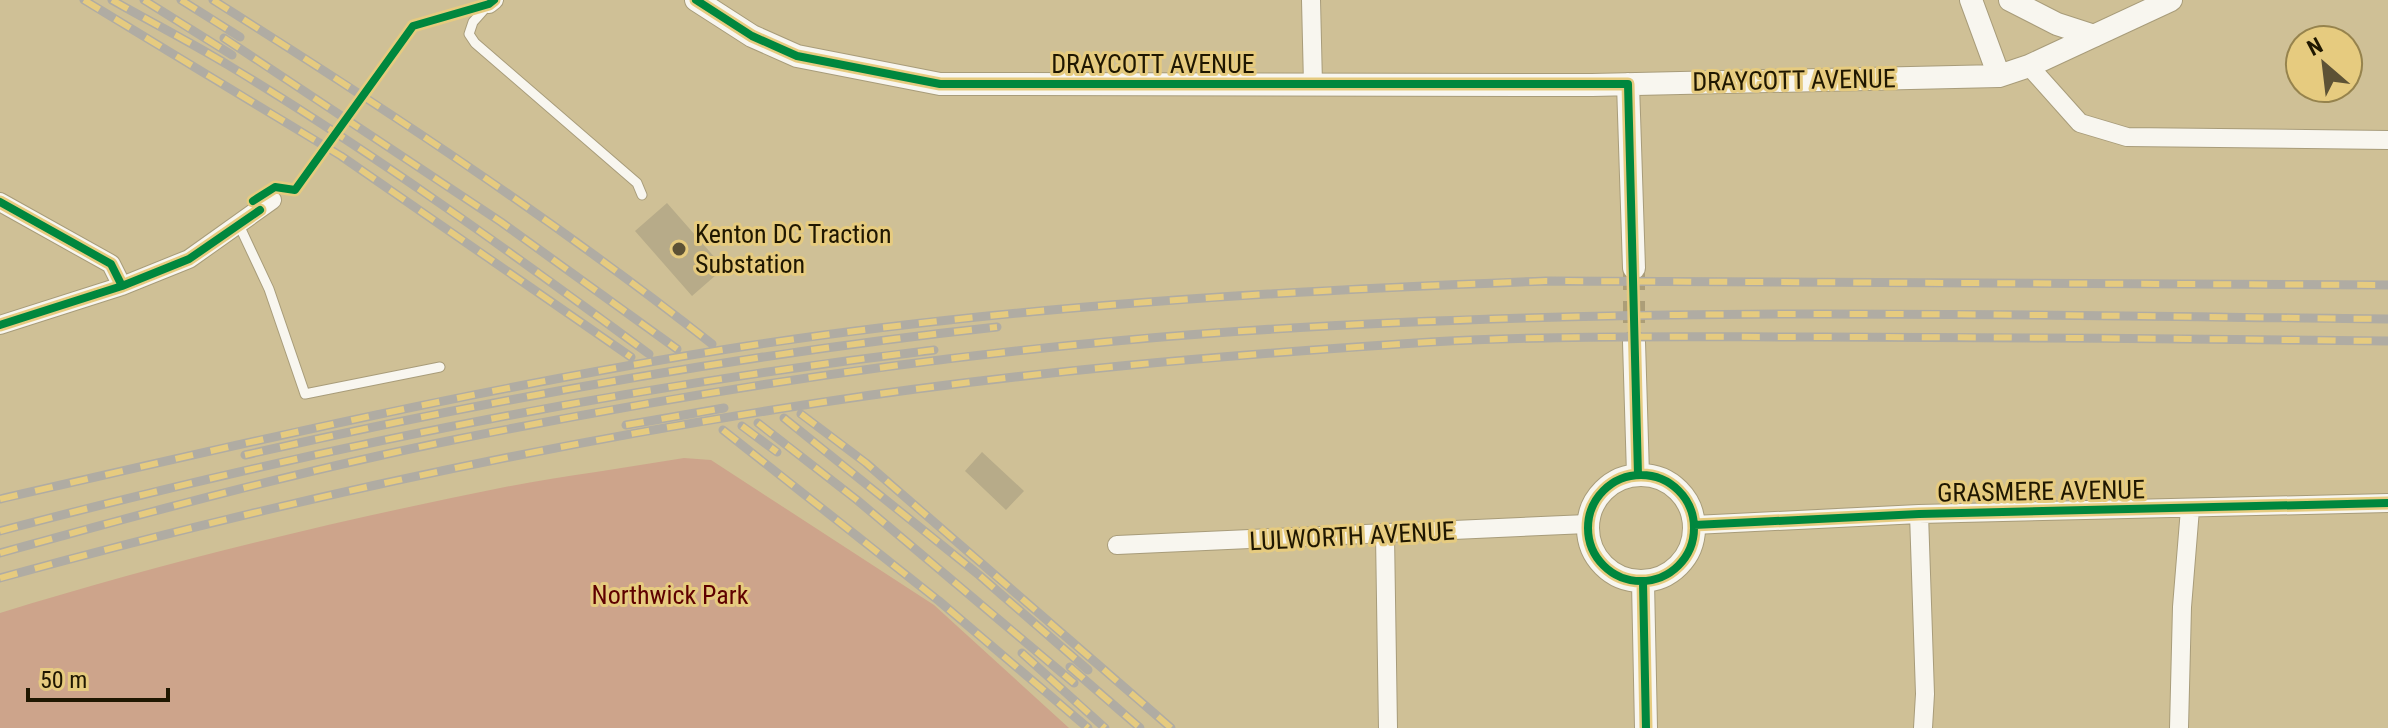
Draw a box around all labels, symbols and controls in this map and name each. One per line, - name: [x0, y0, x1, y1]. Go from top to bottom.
- north arrow: [2284, 24, 2364, 104]
- text: N: [2303, 33, 2327, 61]
- street label: DRAYCOTT AVENUE: [1051, 49, 1255, 79]
- street label: DRAYCOTT AVENUE: [1692, 63, 1896, 97]
- place label: Kenton DC Traction Substation: [695, 219, 892, 279]
- marker: Kenton DC Traction Substation: [670, 240, 688, 258]
- street label: GRASMERE AVENUE: [1937, 474, 2145, 508]
- street label: LULWORTH AVENUE: [1249, 516, 1455, 556]
- park label: Northwick Park: [592, 580, 749, 610]
- scale bar: [28, 652, 168, 702]
- text: 50 m: [40, 666, 87, 694]

